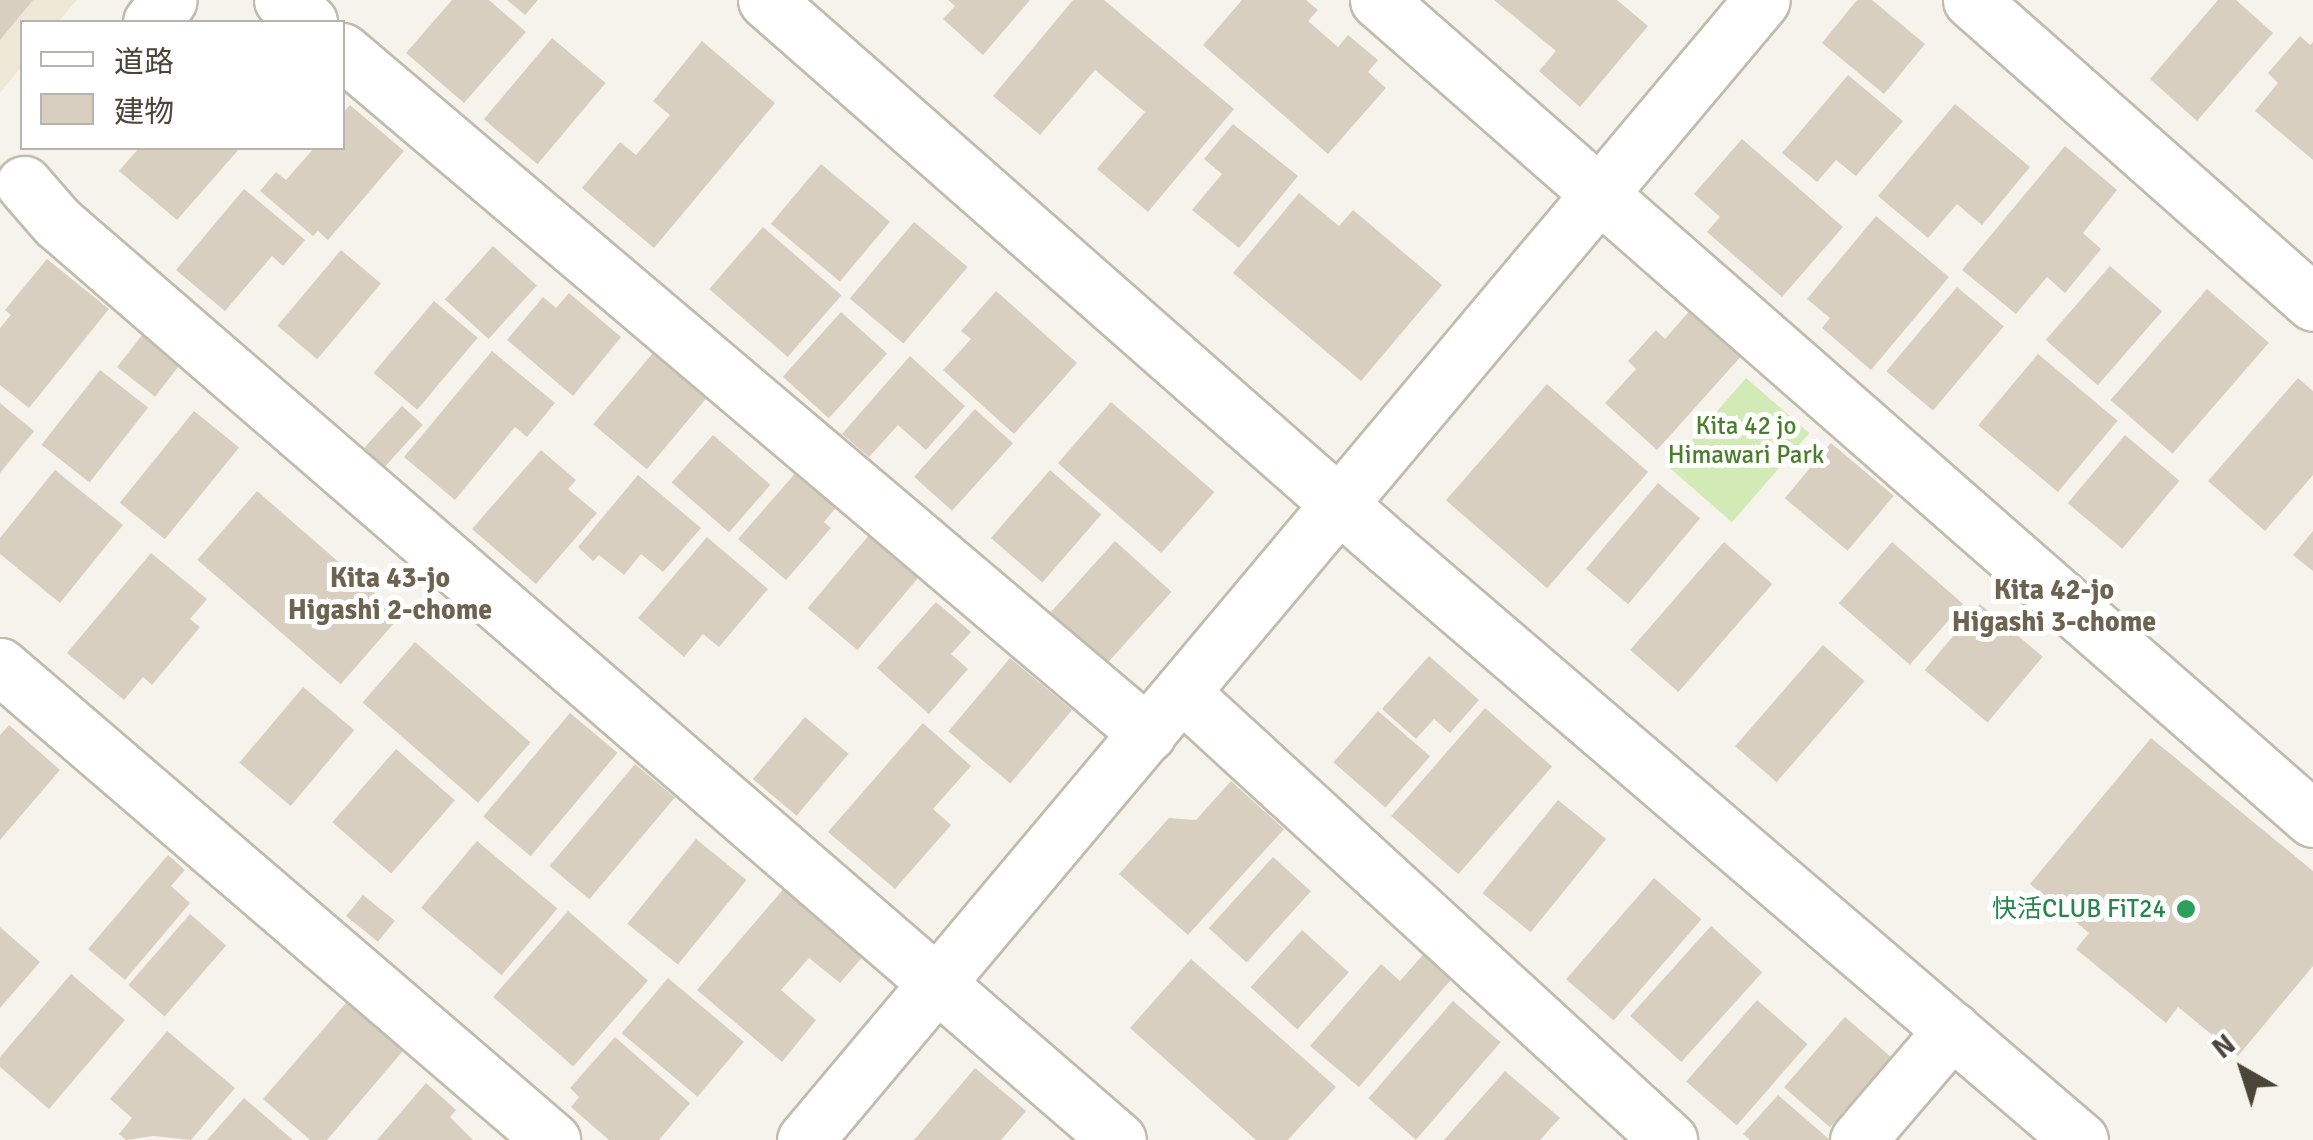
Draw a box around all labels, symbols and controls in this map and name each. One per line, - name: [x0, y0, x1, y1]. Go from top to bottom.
- legend: [20, 20, 345, 150]
- text: 道路: [114, 44, 174, 81]
- text: 建物: [114, 94, 174, 131]
- park label: Kita 42 jo Himawari Park: [1668, 412, 1824, 471]
- district label: Kita 43-jo Higashi 2-chome: [288, 561, 492, 627]
- district label: Kita 42-jo Higashi 3-chome: [1952, 573, 2156, 639]
- place label: 快活CLUB FiT24: [1992, 894, 2166, 924]
- marker: 快活CLUB FiT24: [2175, 898, 2197, 920]
- north arrow: [2193, 1020, 2293, 1120]
- text: N: [2206, 1027, 2242, 1066]

